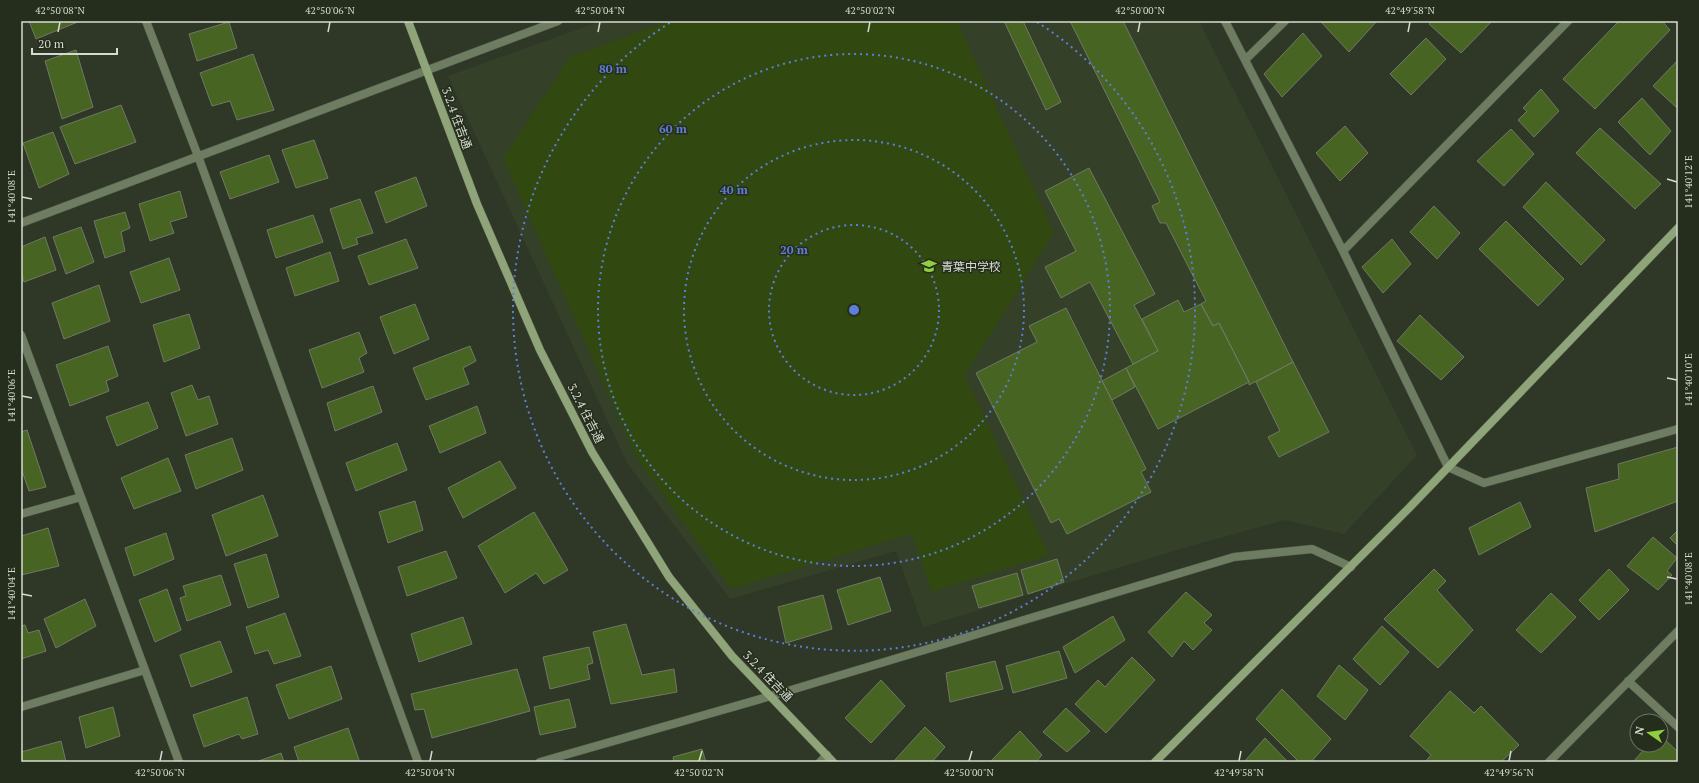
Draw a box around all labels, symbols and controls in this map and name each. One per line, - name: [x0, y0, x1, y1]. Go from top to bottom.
- text: 42°50'08"N: [35, 4, 85, 17]
- text: 42°50'06"N: [305, 4, 355, 17]
- text: 42°50'04"N: [575, 4, 625, 17]
- text: 42°50'02"N: [845, 4, 895, 17]
- text: 42°50'00"N: [1115, 4, 1165, 17]
- text: 42°49'58"N: [1385, 4, 1435, 17]
- scale bar: [32, 30, 117, 56]
- text: 20 m: [38, 36, 65, 51]
- text: 80 m: [599, 61, 627, 76]
- street label: 3.2.4 住吉通: [439, 85, 475, 151]
- text: 60 m: [659, 121, 687, 136]
- text: 141°40'12"E: [1682, 155, 1695, 209]
- text: 141°40'08"E: [5, 170, 18, 224]
- text: 40 m: [720, 182, 748, 197]
- text: 20 m: [780, 242, 808, 257]
- school or university icon: 青葉中学校: [920, 257, 938, 275]
- place label: 青葉中学校: [941, 259, 1001, 274]
- centre of rings: [847, 303, 861, 317]
- text: 141°40'10"E: [1682, 353, 1695, 407]
- text: 141°40'06"E: [5, 369, 18, 423]
- street label: 3.2.4 住吉通: [565, 381, 607, 445]
- text: 141°40'08"E: [1682, 552, 1695, 606]
- text: 141°40'04"E: [5, 567, 18, 621]
- street label: 3.2.4 住吉通: [740, 647, 796, 705]
- north arrow: [1629, 713, 1669, 753]
- text: N: [1631, 724, 1647, 736]
- text: 42°50'06"N: [135, 766, 185, 779]
- text: 42°50'04"N: [405, 766, 455, 779]
- text: 42°50'02"N: [674, 766, 724, 779]
- text: 42°50'00"N: [944, 766, 994, 779]
- text: 42°49'58"N: [1214, 766, 1264, 779]
- text: 42°49'56"N: [1484, 766, 1534, 779]

